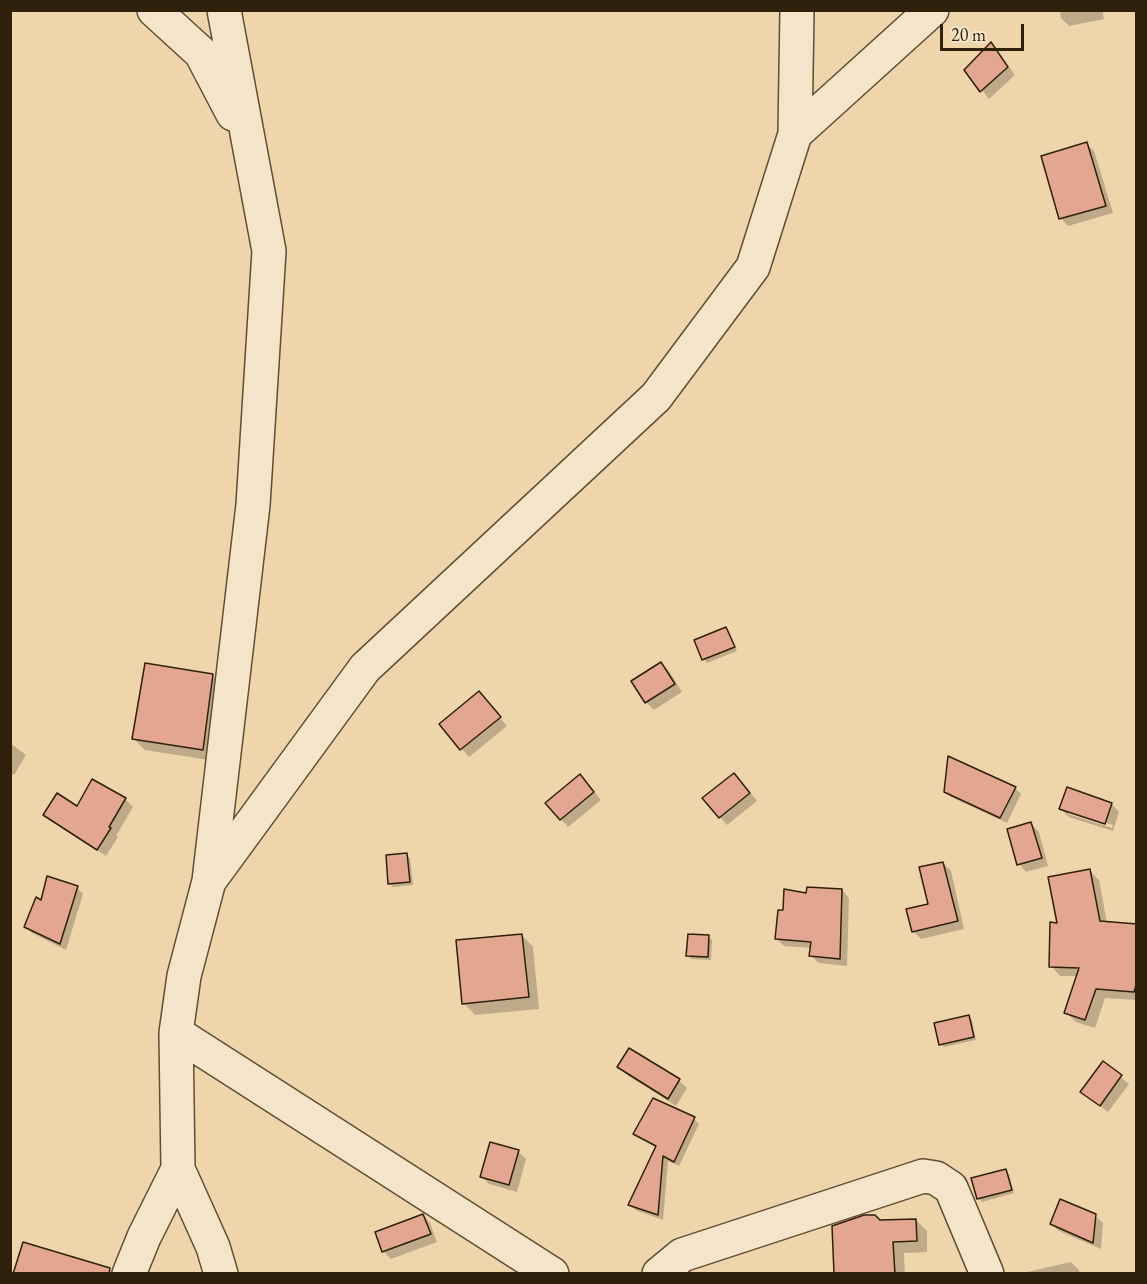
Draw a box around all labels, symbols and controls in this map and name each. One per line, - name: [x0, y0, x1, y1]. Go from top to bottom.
- scale bar: [943, 12, 1027, 50]
- text: 20 m: [951, 23, 986, 46]

